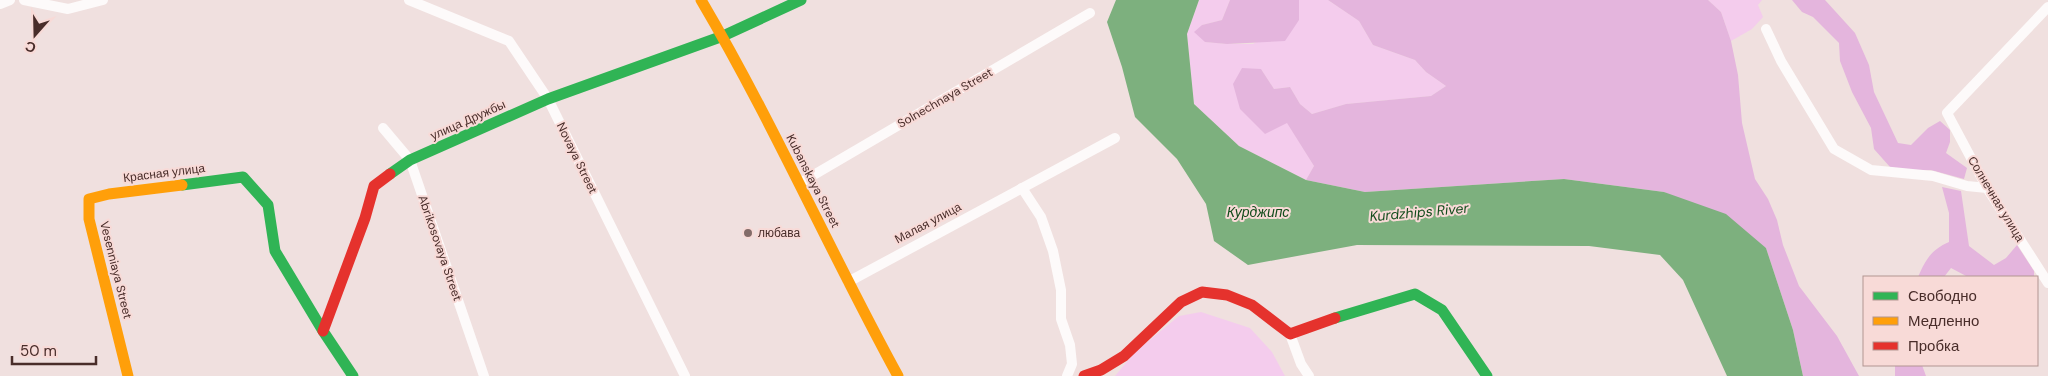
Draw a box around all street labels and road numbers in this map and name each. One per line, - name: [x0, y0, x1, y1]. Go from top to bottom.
- street label: Solnechnaya Street: [894, 64, 996, 132]
- street label: улица Дружбы: [428, 96, 508, 144]
- street label: Novaya Street: [553, 120, 601, 197]
- street label: Kubanskaya Street: [782, 131, 844, 231]
- street label: Солнечная улица: [1964, 153, 2028, 245]
- street label: Красная улица: [122, 160, 206, 186]
- street label: Abrikosovaya Street: [414, 193, 466, 303]
- street label: Малая улица: [892, 199, 964, 247]
- street label: Vesenniaya Street: [96, 220, 136, 321]

